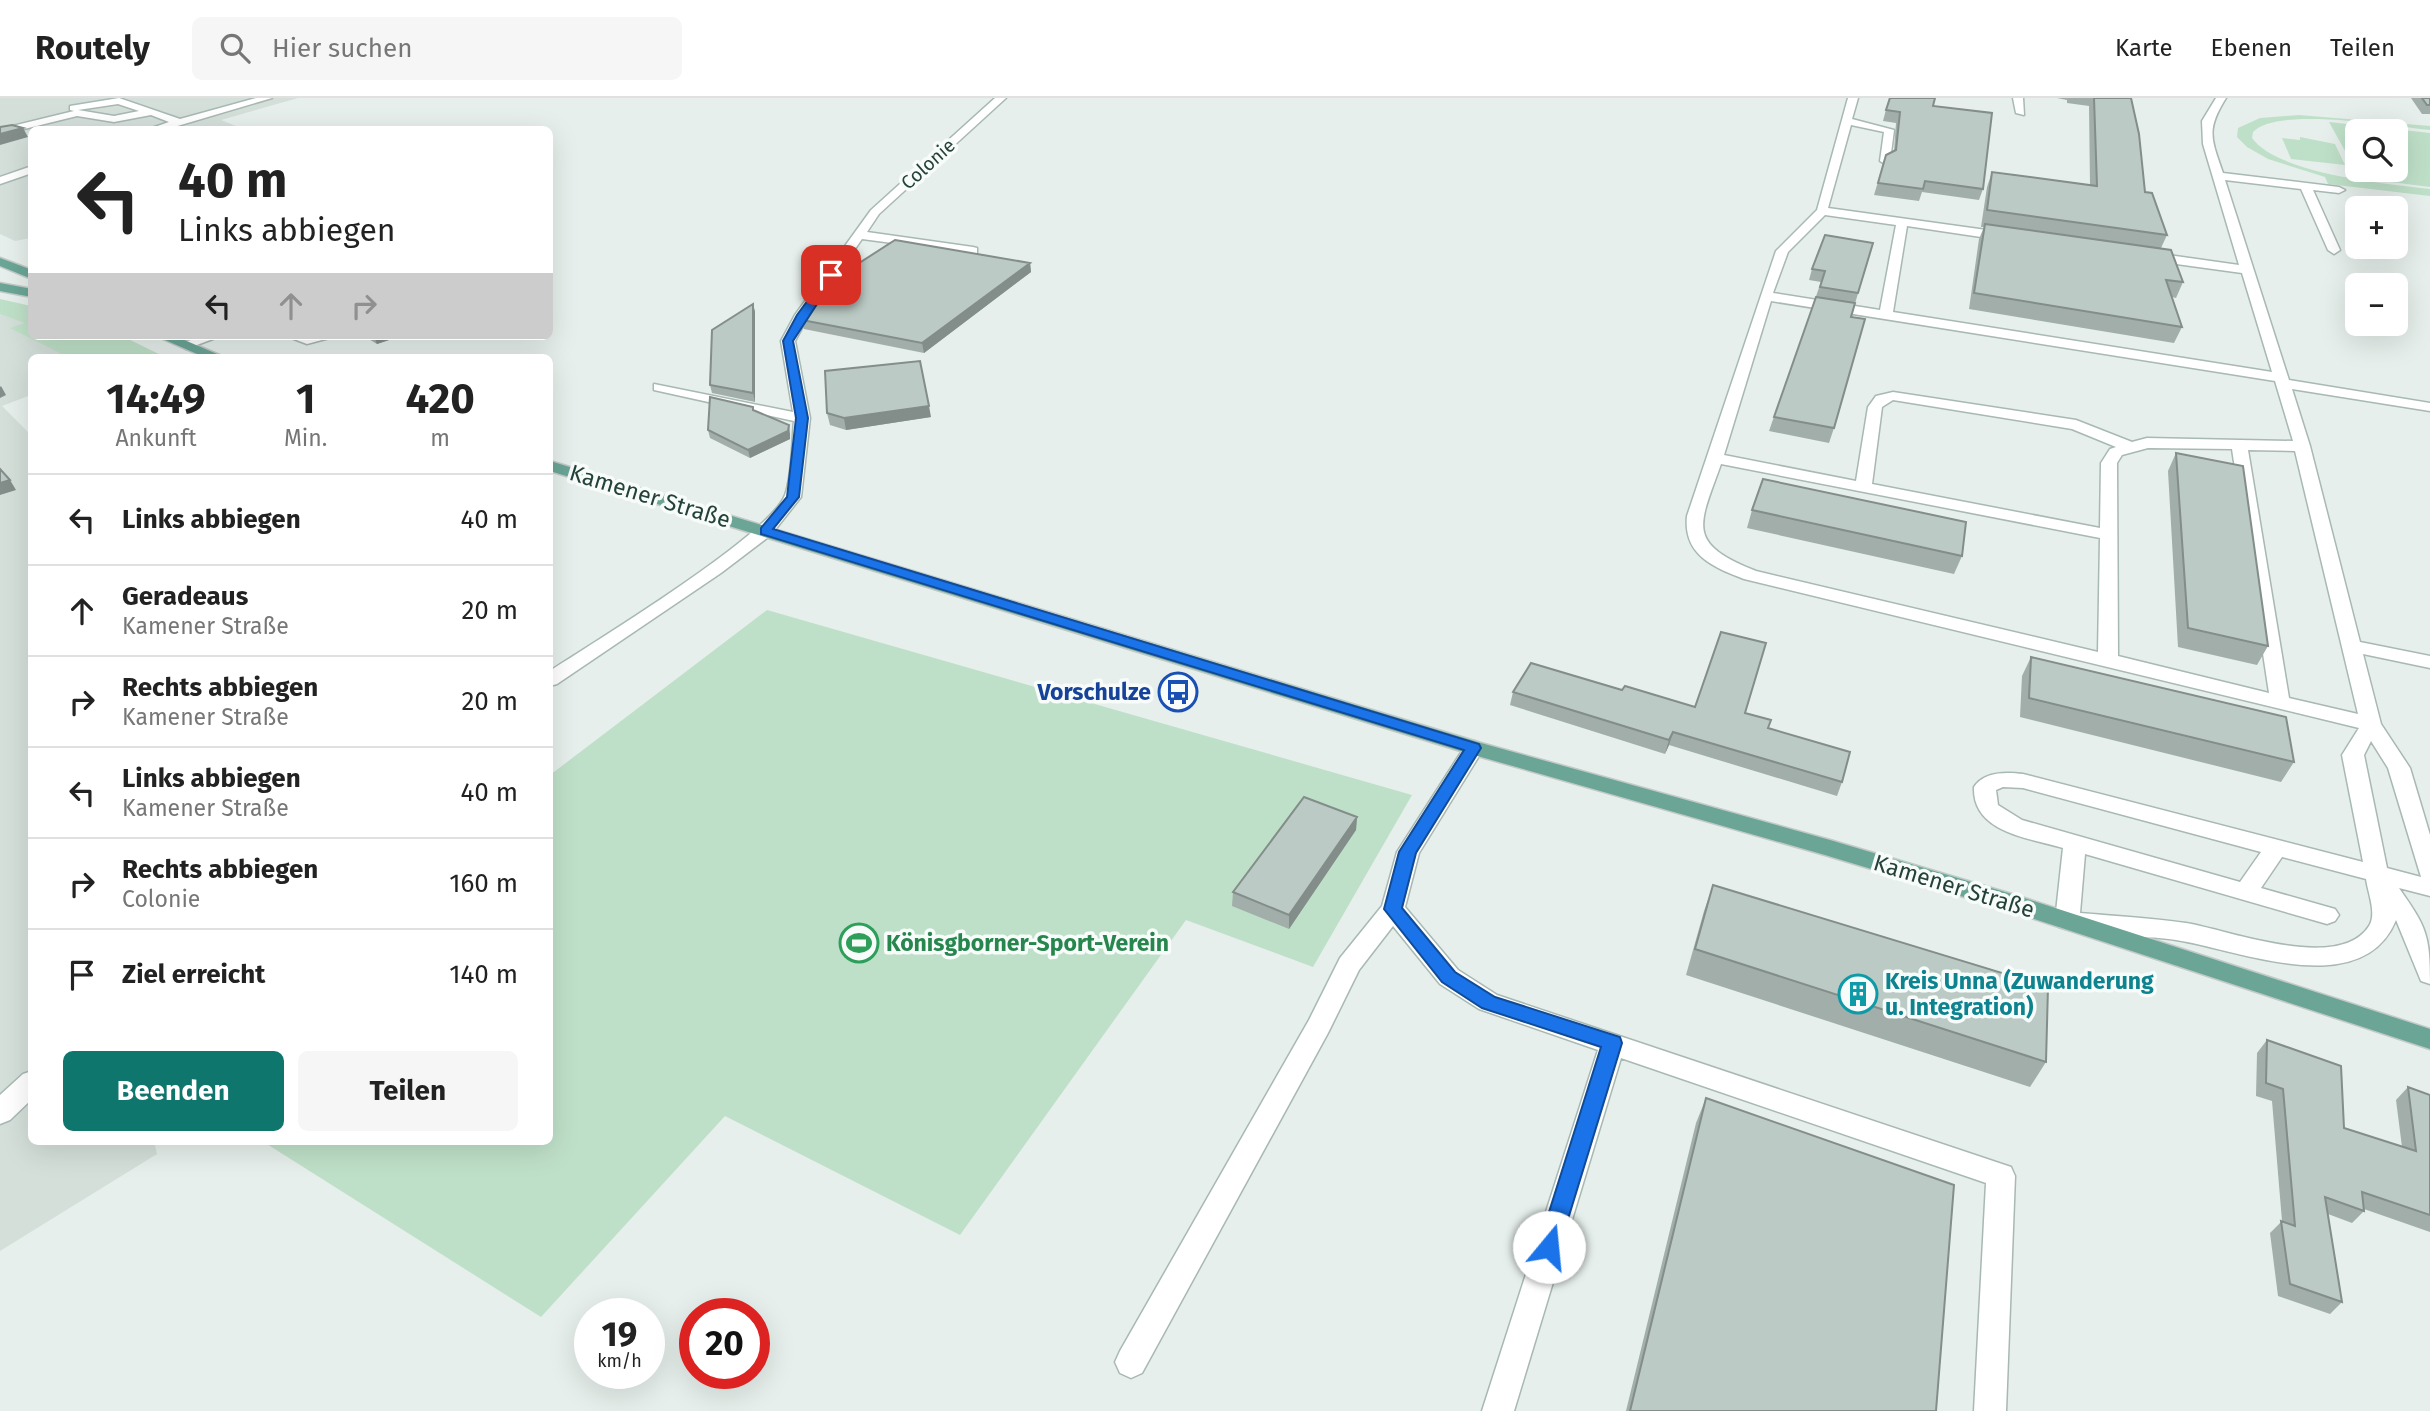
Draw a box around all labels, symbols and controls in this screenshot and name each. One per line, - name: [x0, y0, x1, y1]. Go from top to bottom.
- search box: [192, 17, 682, 80]
- text: Routely: [35, 28, 150, 68]
- icon: search: [216, 29, 254, 67]
- text: Hier suchen: [272, 33, 412, 64]
- text: Karte: [2115, 34, 2173, 62]
- text: Ebenen: [2211, 34, 2292, 62]
- text: Teilen: [2330, 34, 2395, 62]
- map controls: [2345, 119, 2408, 336]
- button: search: [2345, 119, 2408, 182]
- street label: Colonie: [896, 134, 960, 194]
- text: 40 m: [178, 151, 287, 210]
- icon: left: [63, 154, 154, 245]
- button: +: [2345, 196, 2408, 259]
- text: Links abbiegen: [178, 211, 396, 249]
- pin: [801, 245, 861, 305]
- icon: arrive: [812, 256, 850, 294]
- button: −: [2345, 273, 2408, 336]
- icon: left: [199, 287, 237, 325]
- icon: ahead: [272, 287, 310, 325]
- icon: right: [345, 287, 383, 325]
- text: 14:49: [106, 374, 206, 424]
- text: 1: [296, 374, 315, 424]
- text: 420: [406, 374, 475, 424]
- text: Ankunft: [115, 424, 197, 452]
- text: Min.: [284, 424, 327, 452]
- text: m: [430, 424, 450, 452]
- street label: Kamener Straße: [566, 458, 734, 534]
- icon: left: [63, 501, 101, 539]
- text: Links abbiegen: [122, 504, 301, 535]
- text: 40 m: [460, 504, 518, 535]
- text: Geradeaus: [122, 581, 248, 612]
- icon: ahead: [63, 592, 101, 630]
- text: 20 m: [461, 595, 518, 626]
- text: Kamener Straße: [122, 612, 289, 640]
- bus stop icon: Vorschulze: [1157, 671, 1199, 713]
- text: Rechts abbiegen: [122, 672, 318, 703]
- place label: Vorschulze: [1036, 678, 1151, 706]
- icon: right: [63, 683, 101, 721]
- text: 20 m: [461, 686, 518, 717]
- text: Kamener Straße: [122, 703, 289, 731]
- text: Links abbiegen: [122, 763, 301, 794]
- icon: left: [63, 774, 101, 812]
- text: 40 m: [460, 777, 518, 808]
- text: Kamener Straße: [122, 794, 289, 822]
- street label: Kamener Straße: [1870, 848, 2038, 924]
- text: Rechts abbiegen: [122, 854, 318, 885]
- icon: right: [63, 865, 101, 903]
- text: 160 m: [449, 868, 518, 899]
- text: Colonie: [122, 885, 200, 913]
- sports icon: Könisgborner-Sport-Verein: [838, 922, 880, 964]
- place label: Könisgborner-Sport-Verein: [886, 929, 1169, 957]
- icon: arrive: [63, 956, 101, 994]
- text: Ziel erreicht: [122, 959, 265, 990]
- text: 140 m: [449, 959, 518, 990]
- place label: Kreis Unna (Zuwanderung u. Integration): [1885, 967, 2154, 1021]
- building icon: Kreis Unna (Zuwanderung u. Integration): [1837, 973, 1879, 1015]
- button: Beenden: [63, 1051, 284, 1131]
- button: Teilen: [298, 1051, 518, 1131]
- position arrow: [1512, 1210, 1586, 1284]
- speed limit sign: 20: [679, 1298, 770, 1389]
- text: 19: [602, 1313, 637, 1355]
- text: km/h: [597, 1350, 642, 1372]

